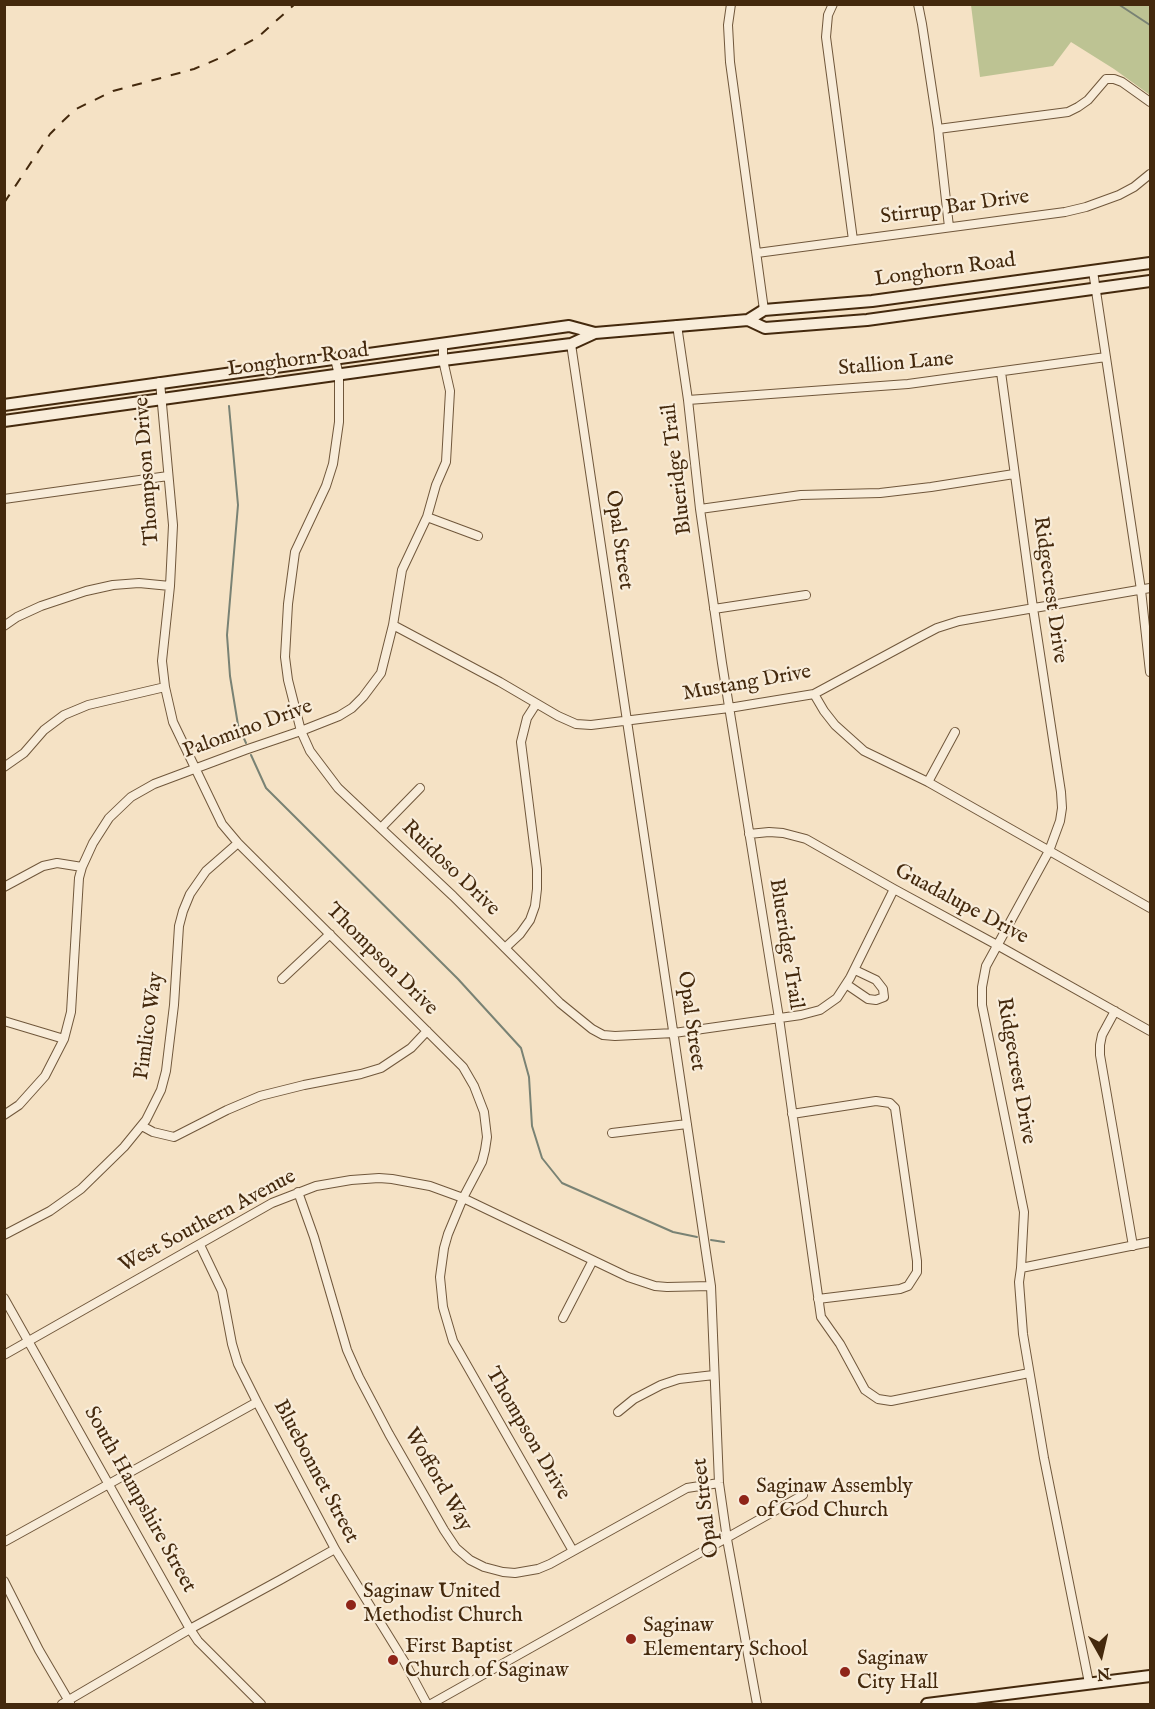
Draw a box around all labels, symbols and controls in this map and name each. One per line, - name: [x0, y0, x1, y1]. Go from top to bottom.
- street label: Stirrup Bar Drive: [879, 185, 1031, 231]
- street label: Longhorn Road: [873, 249, 1017, 293]
- street label: Longhorn Road: [226, 339, 370, 383]
- street label: Stallion Lane: [837, 347, 955, 383]
- street label: Thompson Drive: [130, 396, 166, 546]
- street label: Blueridge Trail: [657, 402, 699, 536]
- street label: Opal Street: [599, 489, 637, 591]
- street label: Ridgecrest Drive: [1026, 515, 1072, 665]
- street label: Mustang Drive: [681, 660, 813, 708]
- street label: Palomino Drive: [180, 695, 316, 765]
- street label: Ruidoso Drive: [396, 816, 504, 922]
- street label: Guadalupe Drive: [890, 859, 1032, 951]
- street label: Blueridge Trail: [762, 877, 808, 1011]
- street label: Thompson Drive: [320, 899, 442, 1021]
- street label: Opal Street: [671, 970, 709, 1072]
- street label: Pimlico Way: [130, 971, 170, 1081]
- street label: Ridgecrest Drive: [990, 996, 1040, 1146]
- street label: West Southern Avenue: [115, 1165, 301, 1279]
- street label: Thompson Drive: [479, 1363, 575, 1505]
- street label: Bluebonnet Street: [267, 1396, 363, 1548]
- street label: South Hampshire Street: [77, 1403, 201, 1597]
- street label: Wofford Way: [397, 1424, 477, 1536]
- street label: Opal Street: [688, 1457, 726, 1559]
- place label: Saginaw Assembly of God Church: [756, 1475, 913, 1525]
- marker: Saginaw Assembly of God Church: [737, 1493, 751, 1507]
- place label: Saginaw United Methodist Church: [363, 1580, 523, 1630]
- marker: Saginaw United Methodist Church: [344, 1598, 358, 1612]
- place label: Saginaw Elementary School: [643, 1614, 808, 1664]
- north arrow: [1071, 1625, 1131, 1685]
- marker: Saginaw Elementary School: [624, 1632, 638, 1646]
- place label: First Baptist Church of Saginaw: [405, 1635, 568, 1685]
- place label: Saginaw City Hall: [857, 1647, 938, 1697]
- marker: First Baptist Church of Saginaw: [386, 1653, 400, 1667]
- text: N: [1095, 1662, 1112, 1684]
- marker: Saginaw City Hall: [838, 1665, 852, 1679]

